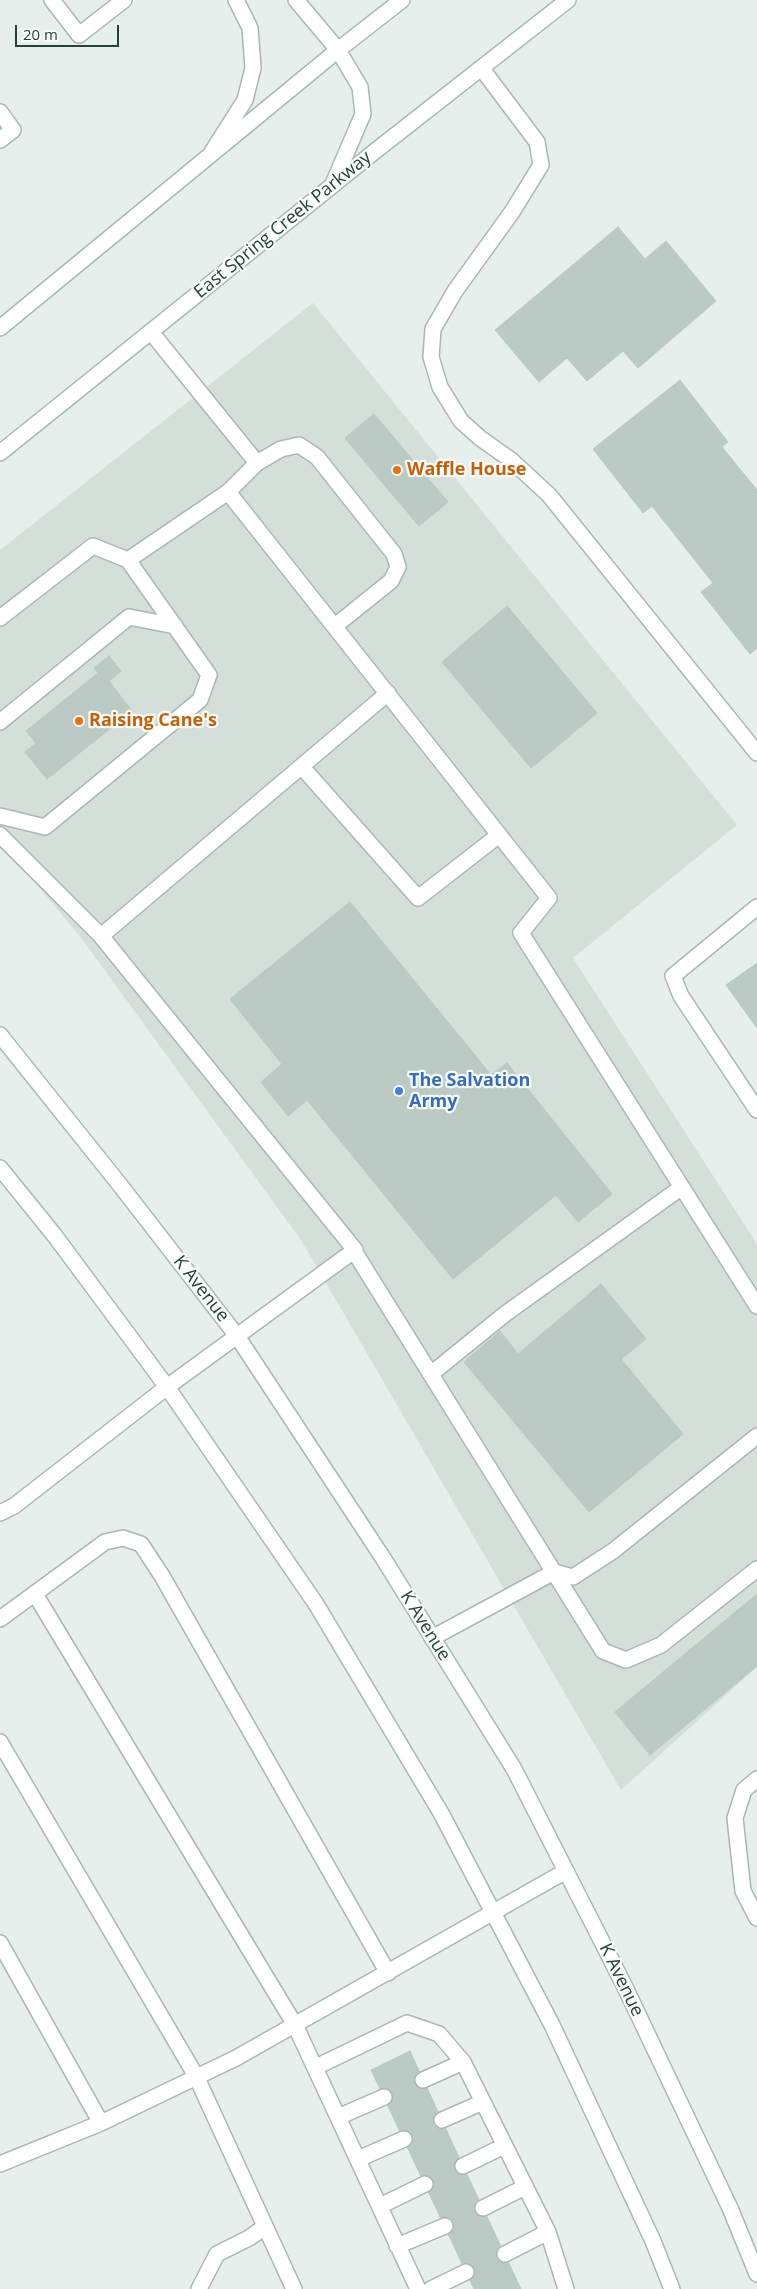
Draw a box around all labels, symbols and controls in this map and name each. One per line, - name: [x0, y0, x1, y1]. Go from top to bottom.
- scale bar: [18, 15, 121, 47]
- text: 20 m: [23, 24, 58, 44]
- street label: East Spring Creek Parkway: [190, 147, 376, 303]
- place label: Waffle House: [407, 459, 526, 481]
- marker: Waffle House: [391, 464, 403, 476]
- place label: Raising Cane's: [89, 710, 217, 732]
- marker: Raising Cane's: [73, 715, 85, 727]
- place label: The Salvation Army: [409, 1070, 530, 1112]
- marker: The Salvation Army: [393, 1085, 405, 1097]
- street label: K Avenue: [168, 1251, 234, 1327]
- street label: K Avenue: [395, 1587, 455, 1665]
- street label: K Avenue: [594, 1940, 648, 2020]

